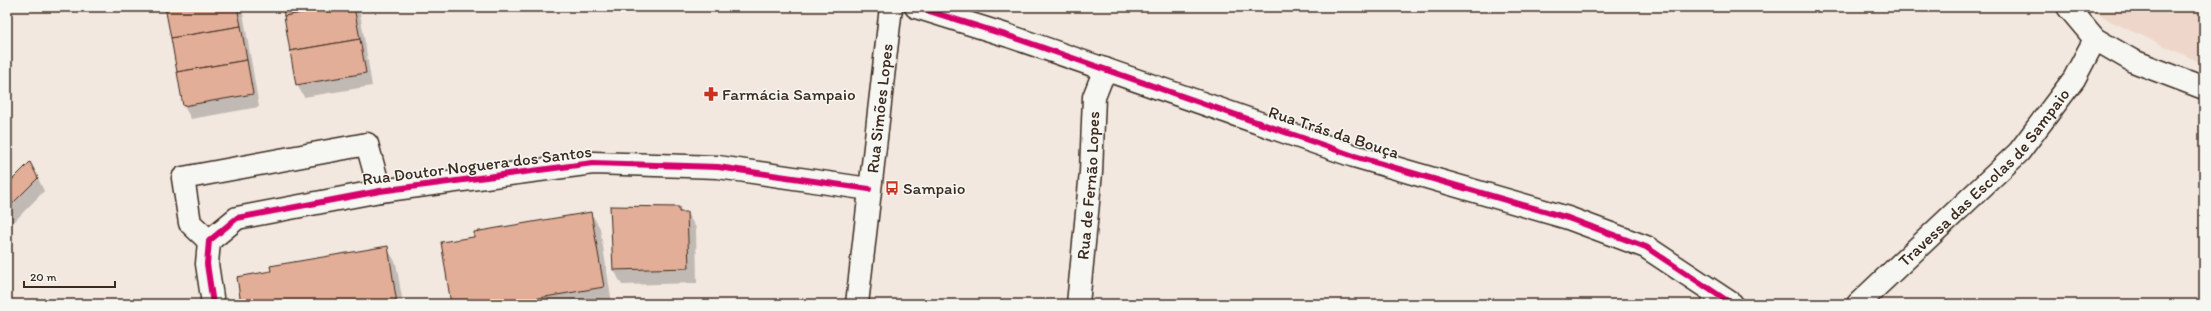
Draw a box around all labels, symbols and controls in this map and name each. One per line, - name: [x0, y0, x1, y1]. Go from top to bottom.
- street label: Rua Simões Lopes: [862, 42, 897, 174]
- place label: Farmácia Sampaio: [722, 84, 856, 104]
- street label: Travessa das Escolas de Sampaio: [1894, 84, 2074, 271]
- pharmacy icon: Farmácia Sampaio: [703, 86, 719, 102]
- street label: Rua Trás da Bouça: [1266, 101, 1402, 163]
- street label: Rua de Fernão Lopes: [1072, 111, 1103, 261]
- street label: Rua Doutor Noguera dos Santos: [361, 141, 593, 189]
- place label: Sampaio: [903, 178, 965, 198]
- bus stop icon: Sampaio: [884, 180, 900, 196]
- scale bar: [24, 263, 115, 289]
- text: 20 m: [30, 270, 57, 284]

